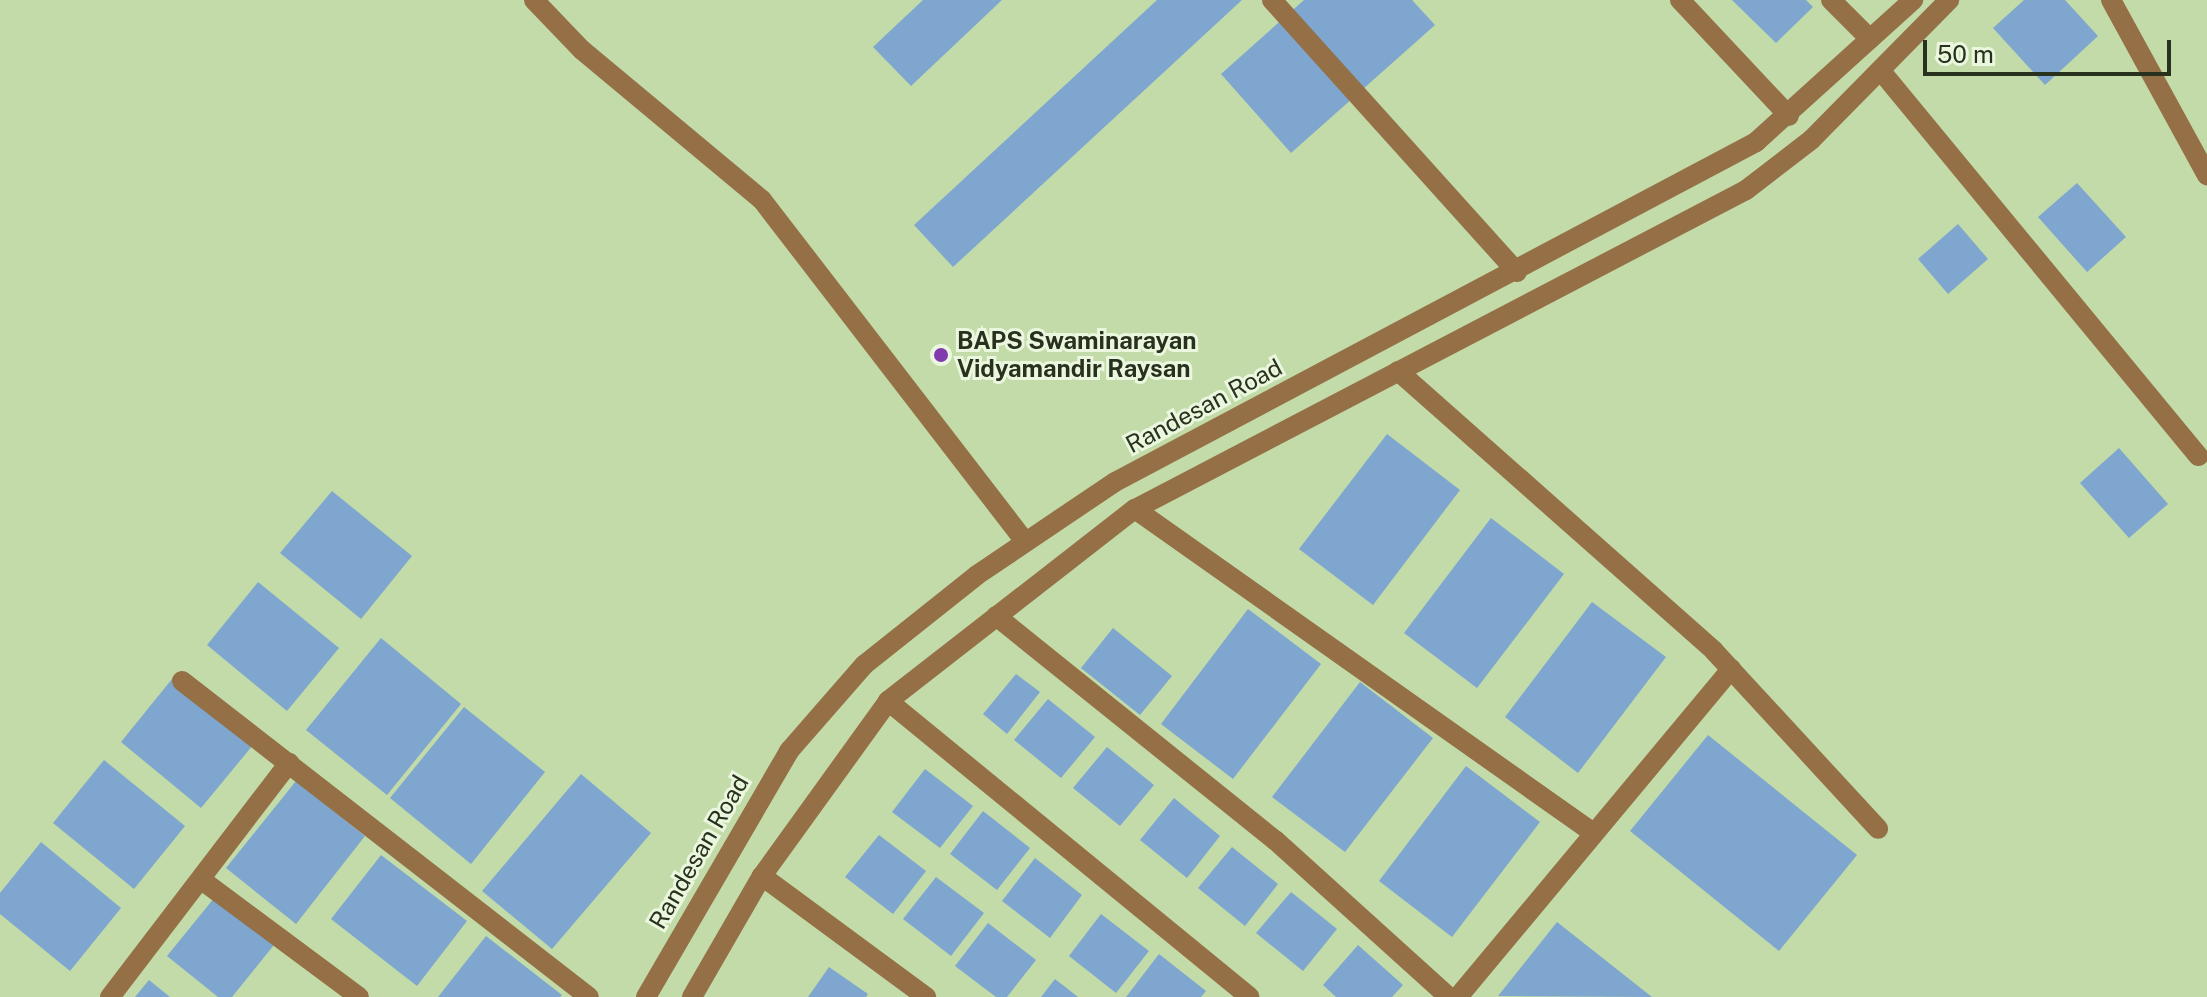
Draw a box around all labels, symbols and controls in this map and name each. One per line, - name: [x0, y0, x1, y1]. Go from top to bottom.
- scale bar: [1927, 24, 2175, 74]
- text: 50 m: [1937, 40, 1994, 68]
- place label: BAPS Swaminarayan Vidyamandir Raysan: [957, 327, 1196, 383]
- marker: BAPS Swaminarayan Vidyamandir Raysan: [932, 346, 950, 364]
- street label: Randesan Road: [1121, 353, 1287, 459]
- street label: Randesan Road: [643, 770, 755, 934]

